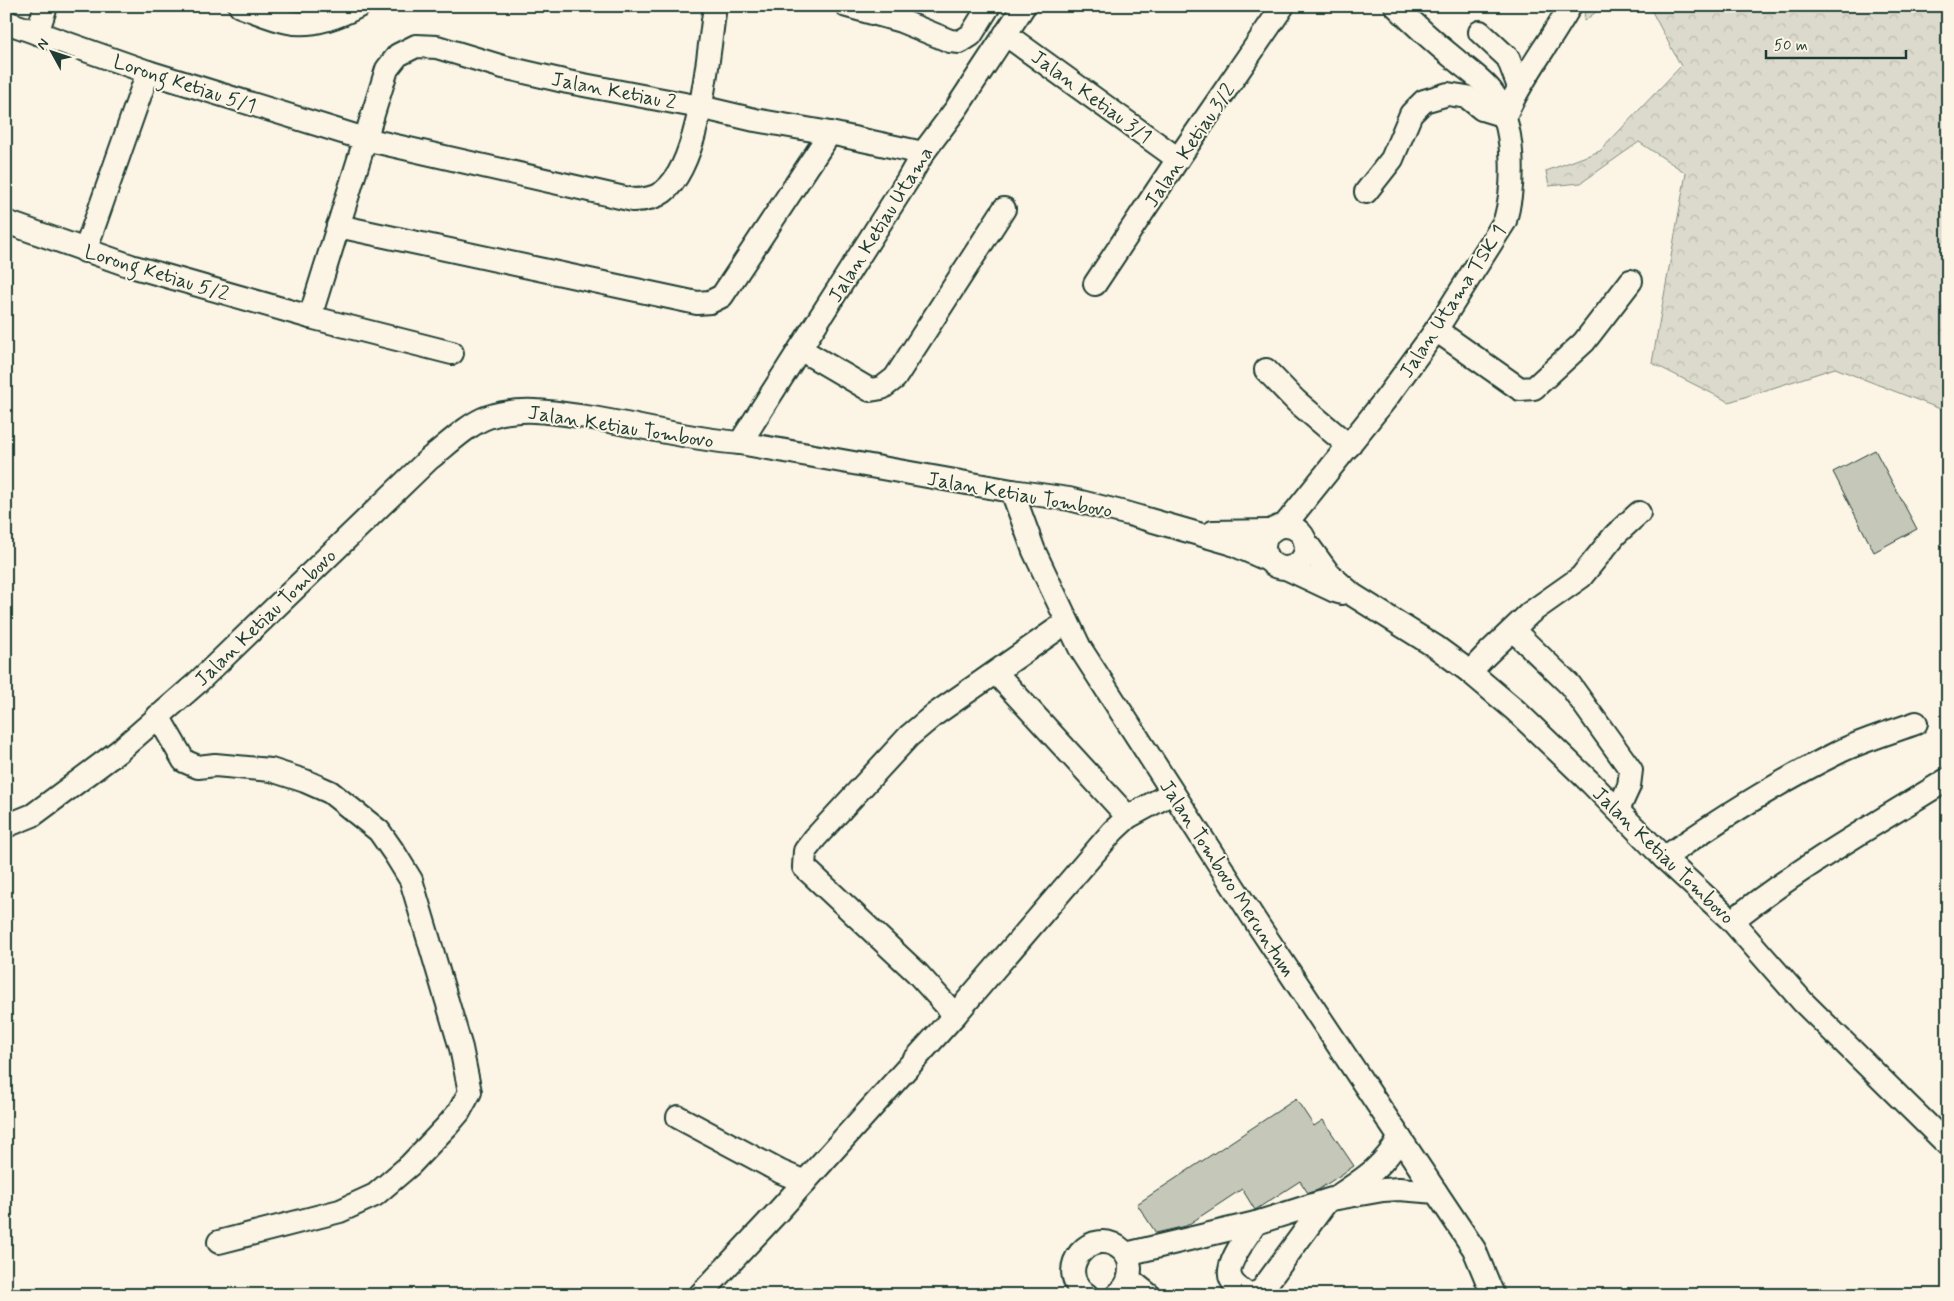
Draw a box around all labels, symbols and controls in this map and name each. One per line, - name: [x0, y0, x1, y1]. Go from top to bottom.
- north arrow: [28, 28, 78, 78]
- scale bar: [1766, 28, 1906, 60]
- text: N: [33, 35, 53, 54]
- text: 50 m: [1774, 36, 1808, 56]
- street label: Jalan Ketiau 3/1: [1025, 44, 1157, 150]
- street label: Lorong Ketiau 5/1: [109, 49, 259, 122]
- street label: Jalan Ketiau 2: [549, 66, 679, 117]
- street label: Jalan Ketiau 3/2: [1139, 78, 1242, 213]
- street label: Jalan Ketiau Utama: [822, 142, 940, 308]
- street label: Jalan Utama TSK 1: [1394, 220, 1513, 384]
- street label: Lorong Ketiau 5/2: [81, 239, 232, 310]
- street label: Jalan Ketiau Tombovo: [526, 399, 716, 455]
- street label: Jalan Ketiau Tombovo: [925, 466, 1115, 525]
- street label: Jalan Ketiau Tombovo: [189, 543, 343, 693]
- street label: Jalan Tombovo Meruntum: [1153, 775, 1301, 983]
- street label: Jalan Ketiau Tombovo: [1586, 781, 1740, 931]

